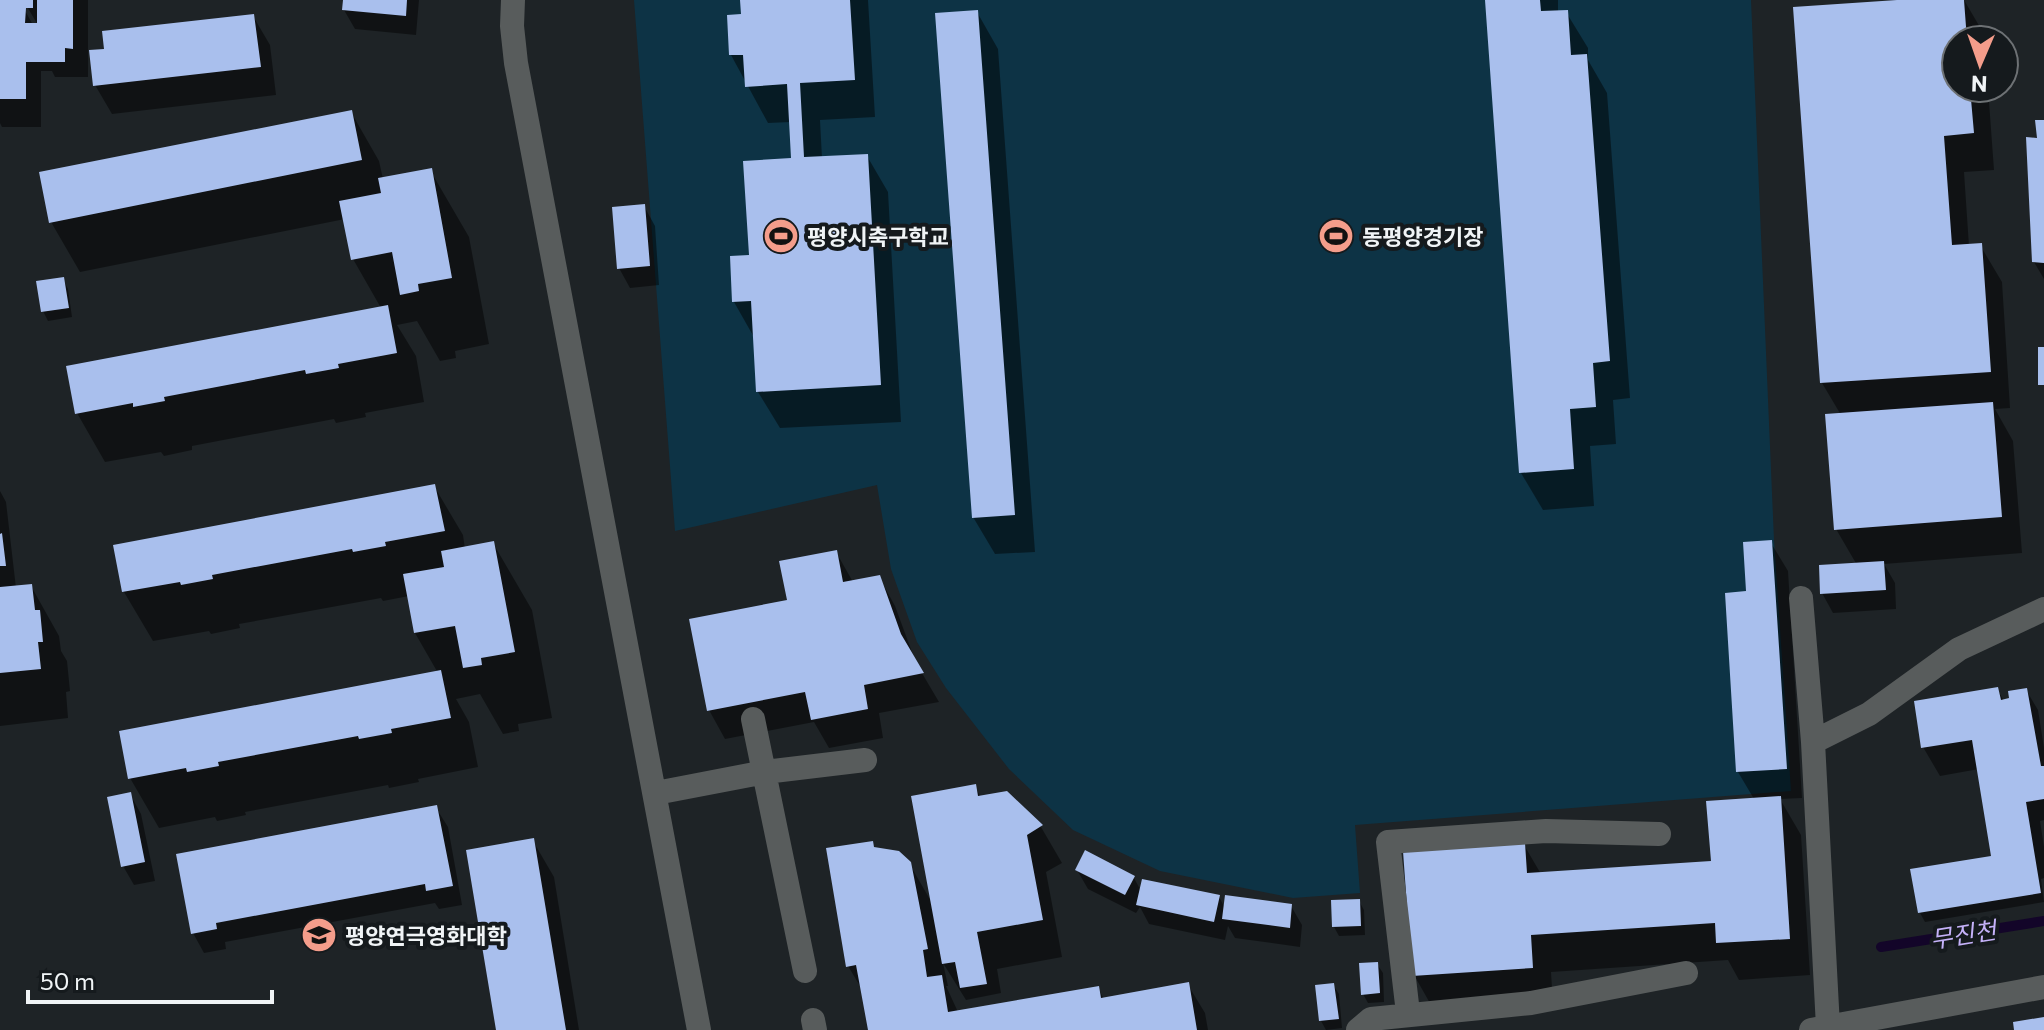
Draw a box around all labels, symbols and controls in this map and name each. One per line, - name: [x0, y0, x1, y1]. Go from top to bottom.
- north arrow: [1940, 24, 2020, 104]
- text: N: [1971, 71, 1988, 98]
- sports icon: 평양시축구학교: [762, 217, 800, 255]
- sports icon: 동평양경기장: [1317, 217, 1355, 255]
- place label: 평양시축구학교: [807, 223, 949, 250]
- place label: 동평양경기장: [1362, 223, 1483, 250]
- water label: 무진천: [1928, 914, 2001, 954]
- school or university icon: 평양연극영화대학: [300, 916, 338, 954]
- place label: 평양연극영화대학: [345, 922, 507, 949]
- scale bar: [28, 954, 272, 1004]
- text: 50 m: [40, 966, 95, 995]

